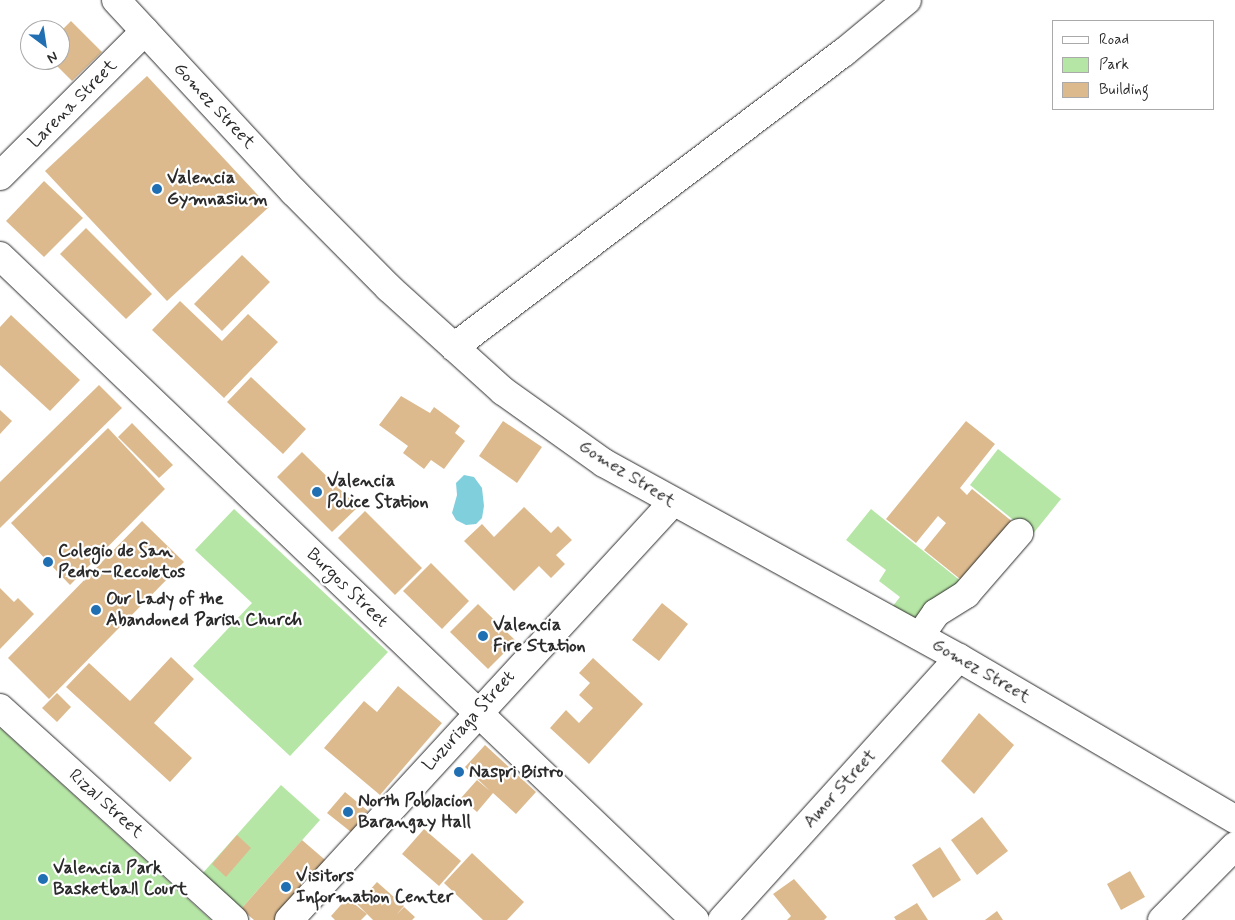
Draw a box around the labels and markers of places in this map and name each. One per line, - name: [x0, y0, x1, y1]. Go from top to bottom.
- place label: Valencia Gymnasium: [167, 168, 268, 210]
- marker: Valencia Gymnasium: [151, 183, 163, 195]
- place label: Valencia Police Station: [327, 471, 428, 514]
- marker: Valencia Police Station: [311, 486, 323, 498]
- place label: Colegio de San Pedro–Recoletos: [58, 541, 185, 584]
- marker: Colegio de San Pedro–Recoletos: [42, 556, 54, 568]
- place label: Our Lady of the Abandoned Parish Church: [106, 589, 302, 632]
- marker: Our Lady of the Abandoned Parish Church: [90, 604, 102, 616]
- place label: Valencia Fire Station: [493, 615, 580, 658]
- marker: Valencia Fire Station: [477, 630, 489, 642]
- place label: Naspri Bistro: [469, 761, 564, 783]
- marker: Naspri Bistro: [453, 766, 465, 778]
- place label: North Poblacion Barangay Hall: [358, 791, 473, 834]
- marker: North Poblacion Barangay Hall: [342, 806, 354, 818]
- place label: Valencia Park Basketball Court: [53, 858, 187, 901]
- place label: Visitors Information Center: [296, 866, 450, 909]
- marker: Valencia Park Basketball Court: [37, 873, 49, 885]
- marker: Visitors Information Center: [280, 881, 292, 893]

